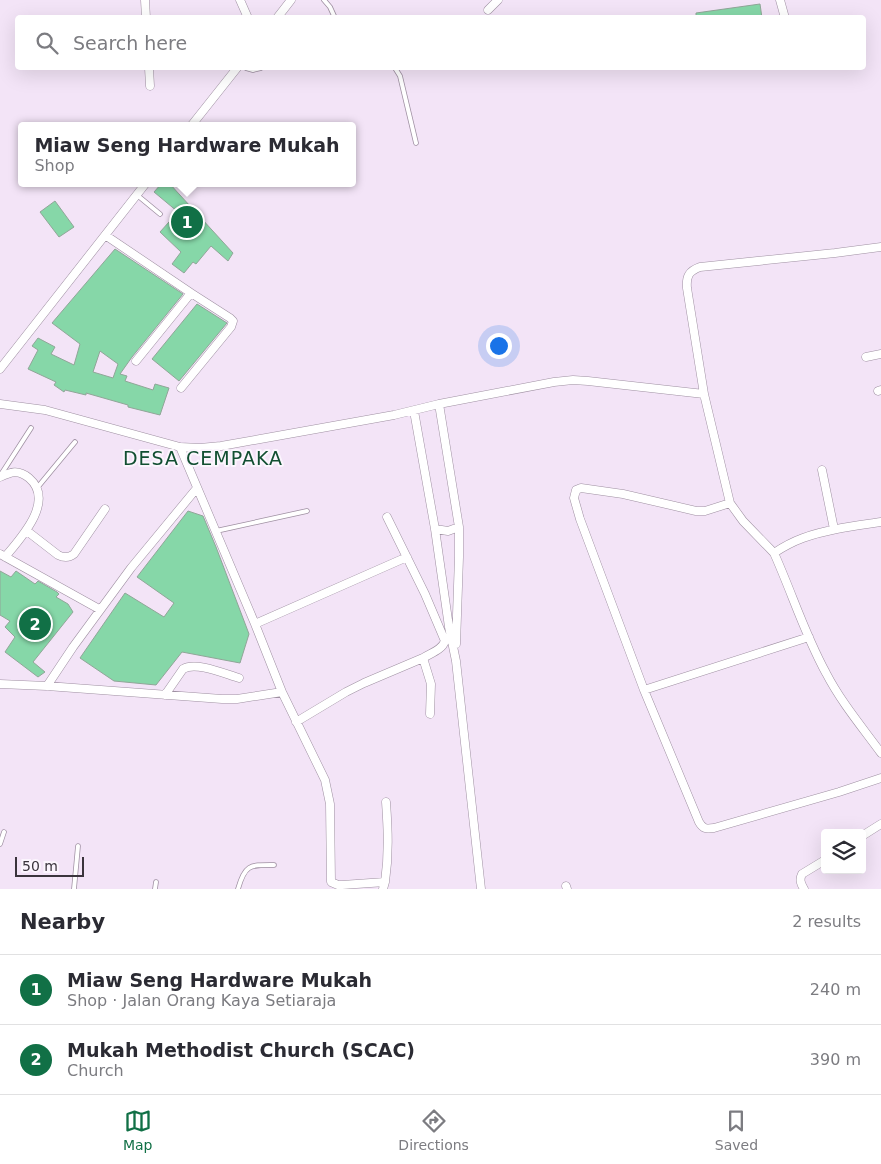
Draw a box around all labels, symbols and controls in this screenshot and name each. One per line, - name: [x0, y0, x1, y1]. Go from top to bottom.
- search box: [15, 15, 866, 70]
- icon: search: [33, 29, 61, 57]
- text: Search here: [73, 32, 187, 54]
- popup: [18, 122, 356, 187]
- text: Miaw Seng Hardware Mukah: [34, 134, 340, 156]
- text: Shop: [34, 156, 75, 175]
- pin: 1: [171, 203, 203, 241]
- your location: [486, 333, 512, 359]
- district label: DESA CEMPAKA: [123, 447, 283, 469]
- pin: 2: [19, 605, 51, 643]
- map controls: [821, 829, 866, 874]
- button: layers: [821, 829, 866, 874]
- scale bar: [15, 854, 84, 877]
- text: 50 m: [22, 858, 58, 874]
- text: Nearby: [20, 910, 105, 934]
- text: 2 results: [792, 912, 861, 931]
- text: Miaw Seng Hardware Mukah: [67, 969, 372, 991]
- text: 1: [30, 980, 42, 999]
- text: 240 m: [810, 980, 861, 999]
- text: Shop · Jalan Orang Kaya Setiaraja: [67, 991, 336, 1010]
- text: Mukah Methodist Church (SCAC): [67, 1039, 415, 1061]
- text: 2: [30, 1050, 42, 1069]
- text: 390 m: [810, 1050, 861, 1069]
- text: Church: [67, 1061, 124, 1080]
- tab: Map: [123, 1107, 152, 1153]
- tab: Directions: [398, 1107, 469, 1153]
- tab: Saved: [715, 1107, 758, 1153]

